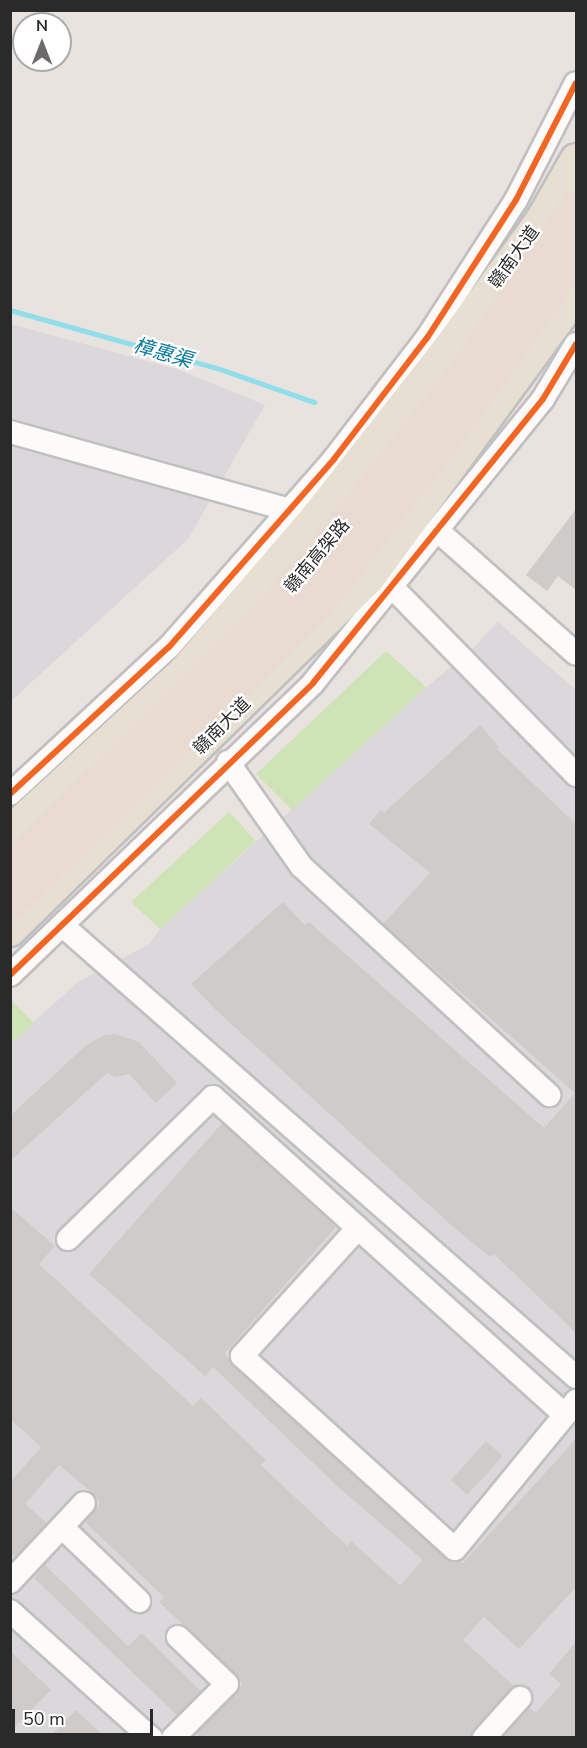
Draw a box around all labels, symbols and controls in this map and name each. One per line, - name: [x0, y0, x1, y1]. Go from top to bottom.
- north arrow: [12, 12, 72, 72]
- text: N: [36, 15, 48, 37]
- street label: 赣南大道: [484, 222, 544, 292]
- water label: 樟惠渠: [131, 333, 195, 373]
- street label: 赣南高架路: [280, 515, 354, 597]
- street label: 赣南大道: [189, 693, 255, 759]
- scale bar: [15, 1697, 156, 1735]
- text: 50 m: [23, 1707, 65, 1731]

